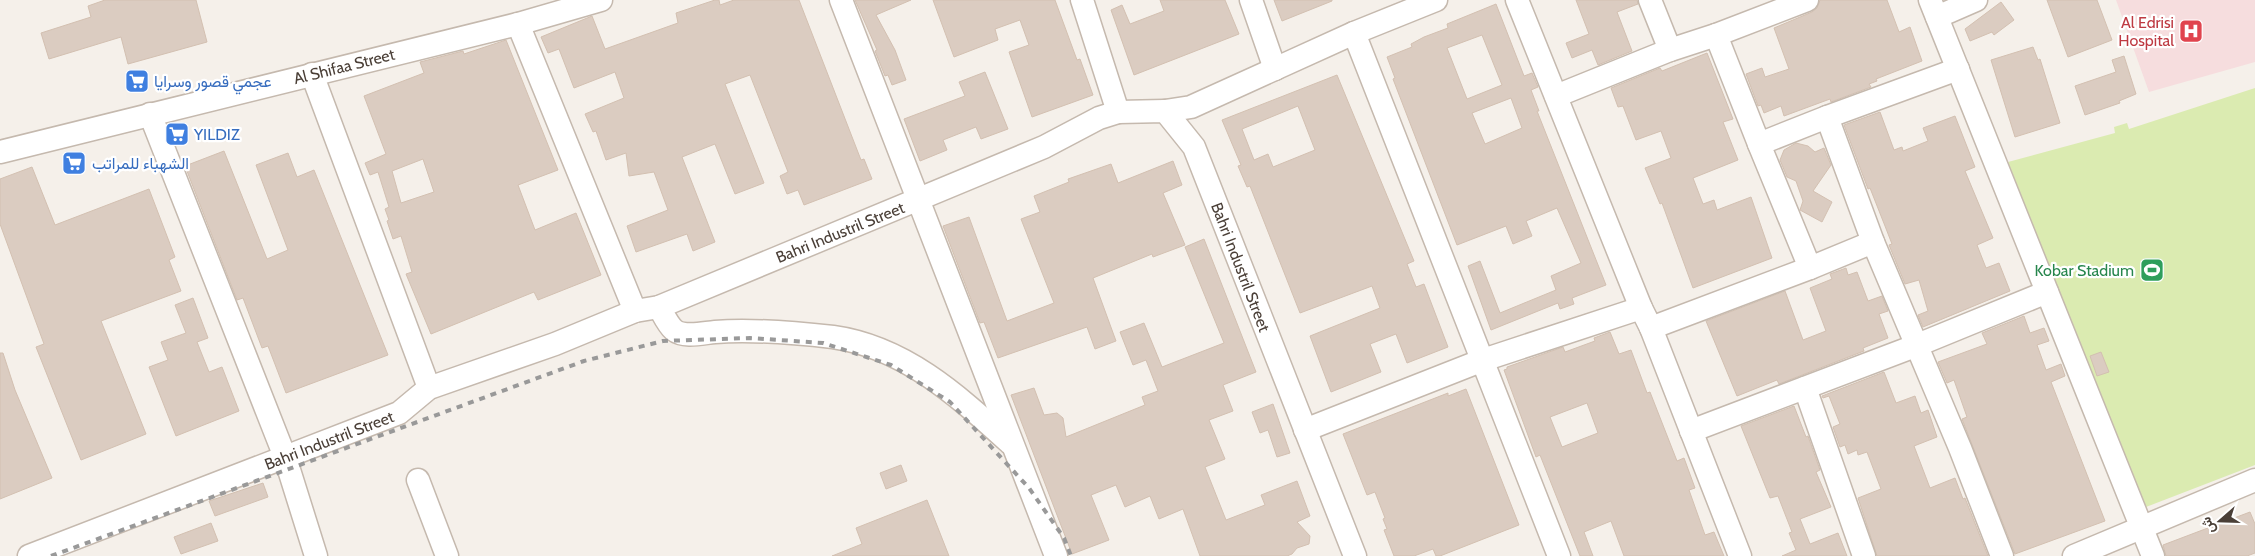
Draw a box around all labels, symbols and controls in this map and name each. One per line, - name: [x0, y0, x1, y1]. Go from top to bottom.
- place label: Al Edrisi Hospital: [2118, 13, 2174, 50]
- hospital icon: Al Edrisi Hospital: [2178, 18, 2204, 44]
- street label: Al Shifaa Street: [291, 45, 397, 88]
- supermarket icon: عجمي قصور وسرايا: [124, 68, 150, 94]
- place label: عجمي قصور وسرايا: [154, 72, 272, 95]
- supermarket icon: YILDIZ: [164, 121, 190, 147]
- place label: YILDIZ: [193, 125, 240, 144]
- supermarket icon: الشهباء للمراتب: [61, 150, 87, 176]
- place label: الشهباء للمراتب: [92, 154, 189, 174]
- street label: Bahri Industril Street: [773, 198, 908, 267]
- street label: Bahri Industril Street: [1207, 200, 1274, 335]
- sports icon: Kobar Stadium: [2139, 257, 2165, 283]
- place label: Kobar Stadium: [2035, 261, 2134, 280]
- street label: Bahri Industril Street: [262, 407, 397, 474]
- north arrow: [2195, 496, 2245, 546]
- text: ش: [2196, 514, 2219, 536]

